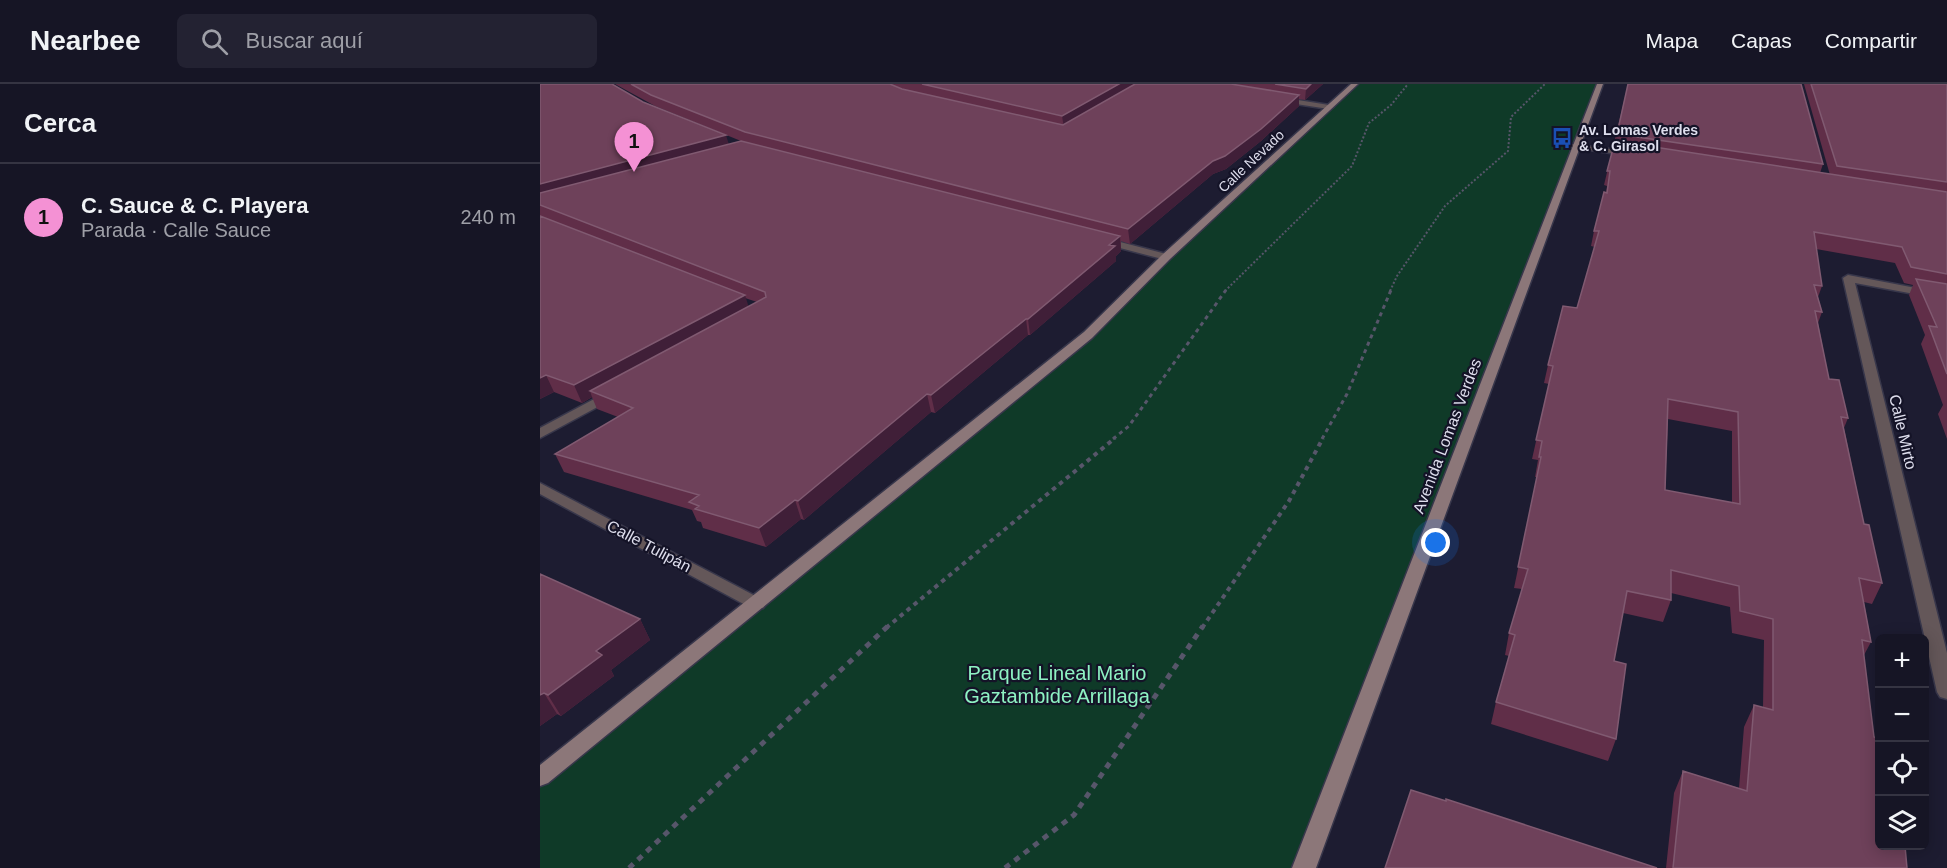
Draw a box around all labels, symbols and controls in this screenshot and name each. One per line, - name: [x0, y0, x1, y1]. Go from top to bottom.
- search box: [177, 14, 597, 68]
- text: Nearbee: [30, 25, 141, 56]
- icon: search: [198, 25, 231, 58]
- text: Buscar aquí: [246, 28, 363, 53]
- text: Mapa: [1646, 29, 1698, 52]
- text: Capas: [1731, 29, 1792, 52]
- text: Compartir: [1825, 29, 1917, 52]
- text: Cerca: [24, 108, 96, 138]
- pin: 1: [614, 122, 653, 172]
- place label: Av. Lomas Verdes & C. Girasol: [1579, 122, 1698, 154]
- street label: Calle Nevado: [1215, 126, 1287, 196]
- bus stop icon: Av. Lomas Verdes & C. Girasol: [1550, 126, 1574, 150]
- text: C. Sauce & C. Playera: [81, 193, 308, 218]
- text: 1: [38, 206, 49, 228]
- text: 240 m: [460, 206, 516, 228]
- text: Parada · Calle Sauce: [81, 219, 271, 241]
- street label: Avenida Lomas Verdes: [1410, 356, 1484, 516]
- street label: Calle Mirto: [1886, 393, 1920, 471]
- street label: Calle Tulipán: [604, 517, 694, 575]
- your location: [1421, 528, 1450, 557]
- map controls: [1875, 634, 1929, 850]
- button: +: [1875, 634, 1929, 688]
- park label: Parque Lineal Mario Gaztambide Arrillaga: [964, 662, 1151, 707]
- button: −: [1875, 688, 1929, 742]
- button: locate: [1875, 742, 1929, 796]
- button: layers: [1875, 796, 1929, 850]

